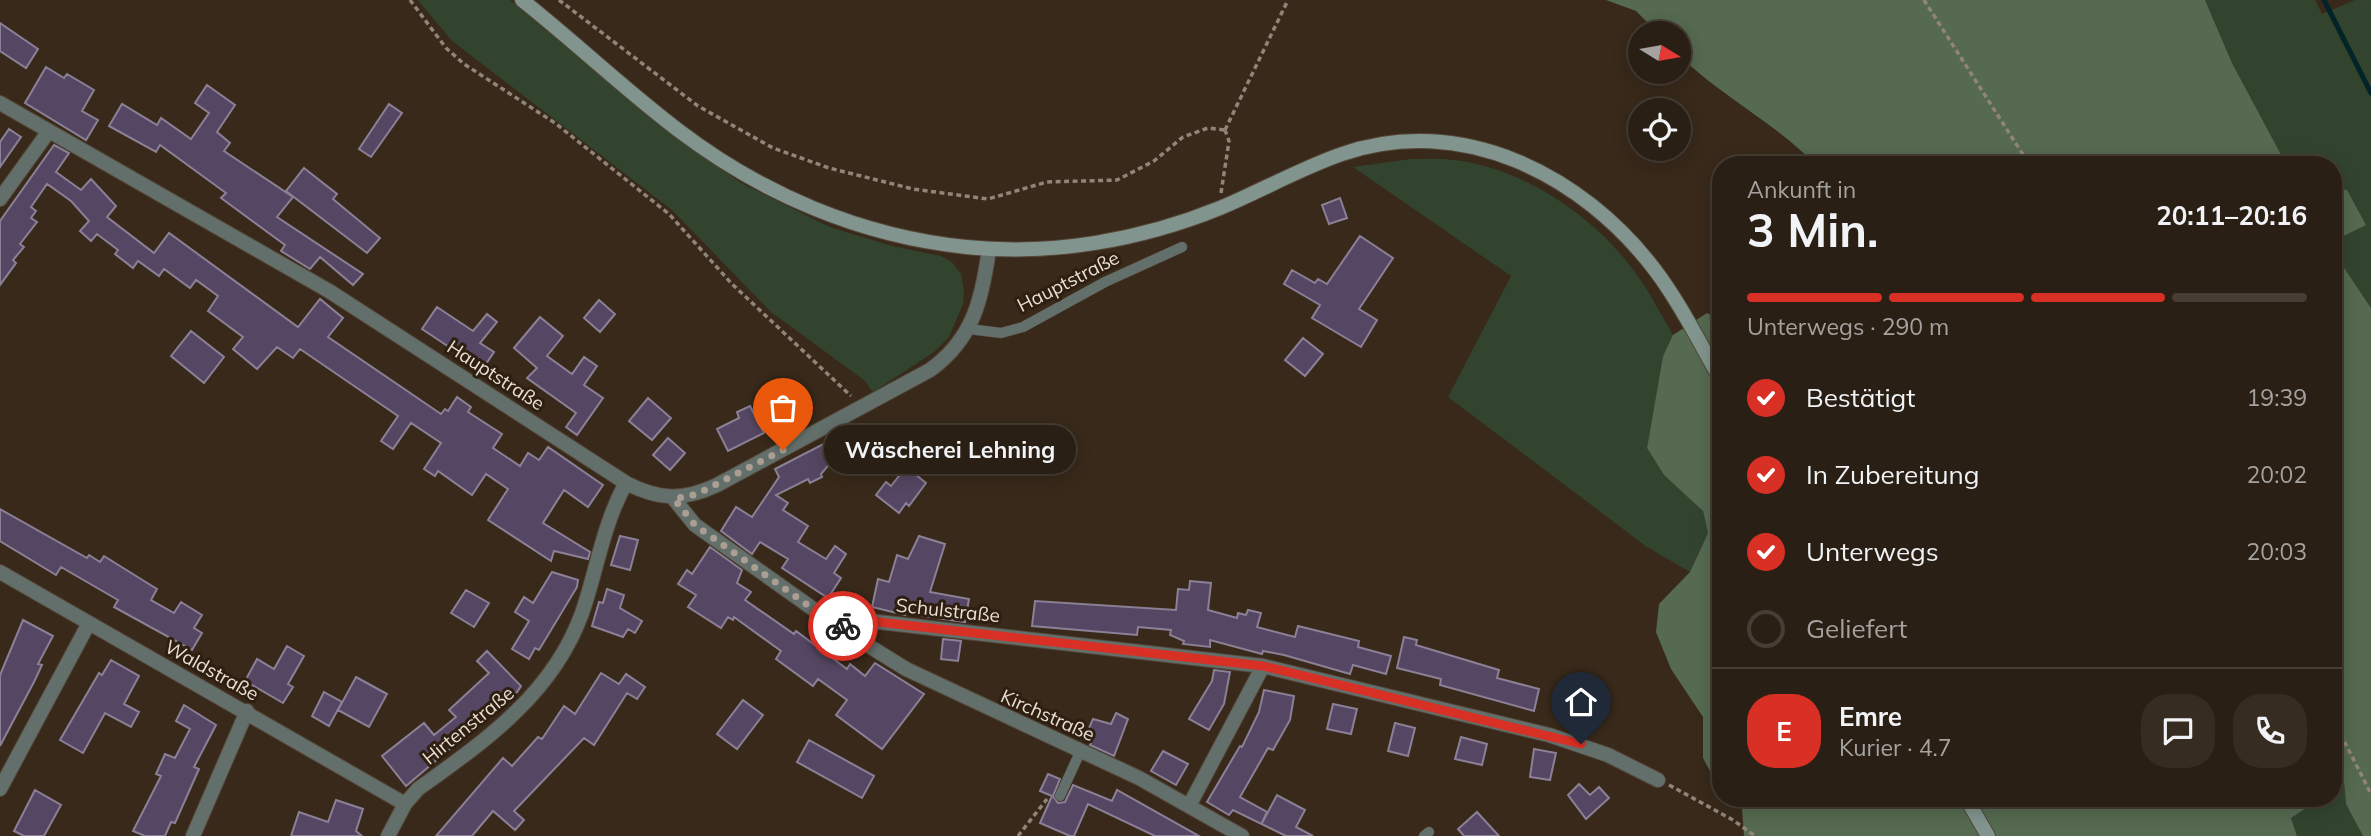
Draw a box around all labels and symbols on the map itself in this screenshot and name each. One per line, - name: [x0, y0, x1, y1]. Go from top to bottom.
- north arrow: [1628, 21, 1690, 84]
- street label: Hauptstraße: [1013, 245, 1123, 317]
- street label: Hauptstraße: [443, 335, 549, 415]
- pin: [753, 378, 813, 450]
- callout: Wäscherei Lehning: [825, 426, 1077, 475]
- courier: [808, 591, 878, 661]
- street label: Schulstraße: [895, 593, 1001, 627]
- street label: Waldstraße: [161, 634, 263, 706]
- pin: [1551, 672, 1611, 744]
- street label: Hirtenstraße: [417, 681, 519, 769]
- street label: Kirchstraße: [997, 684, 1099, 746]

